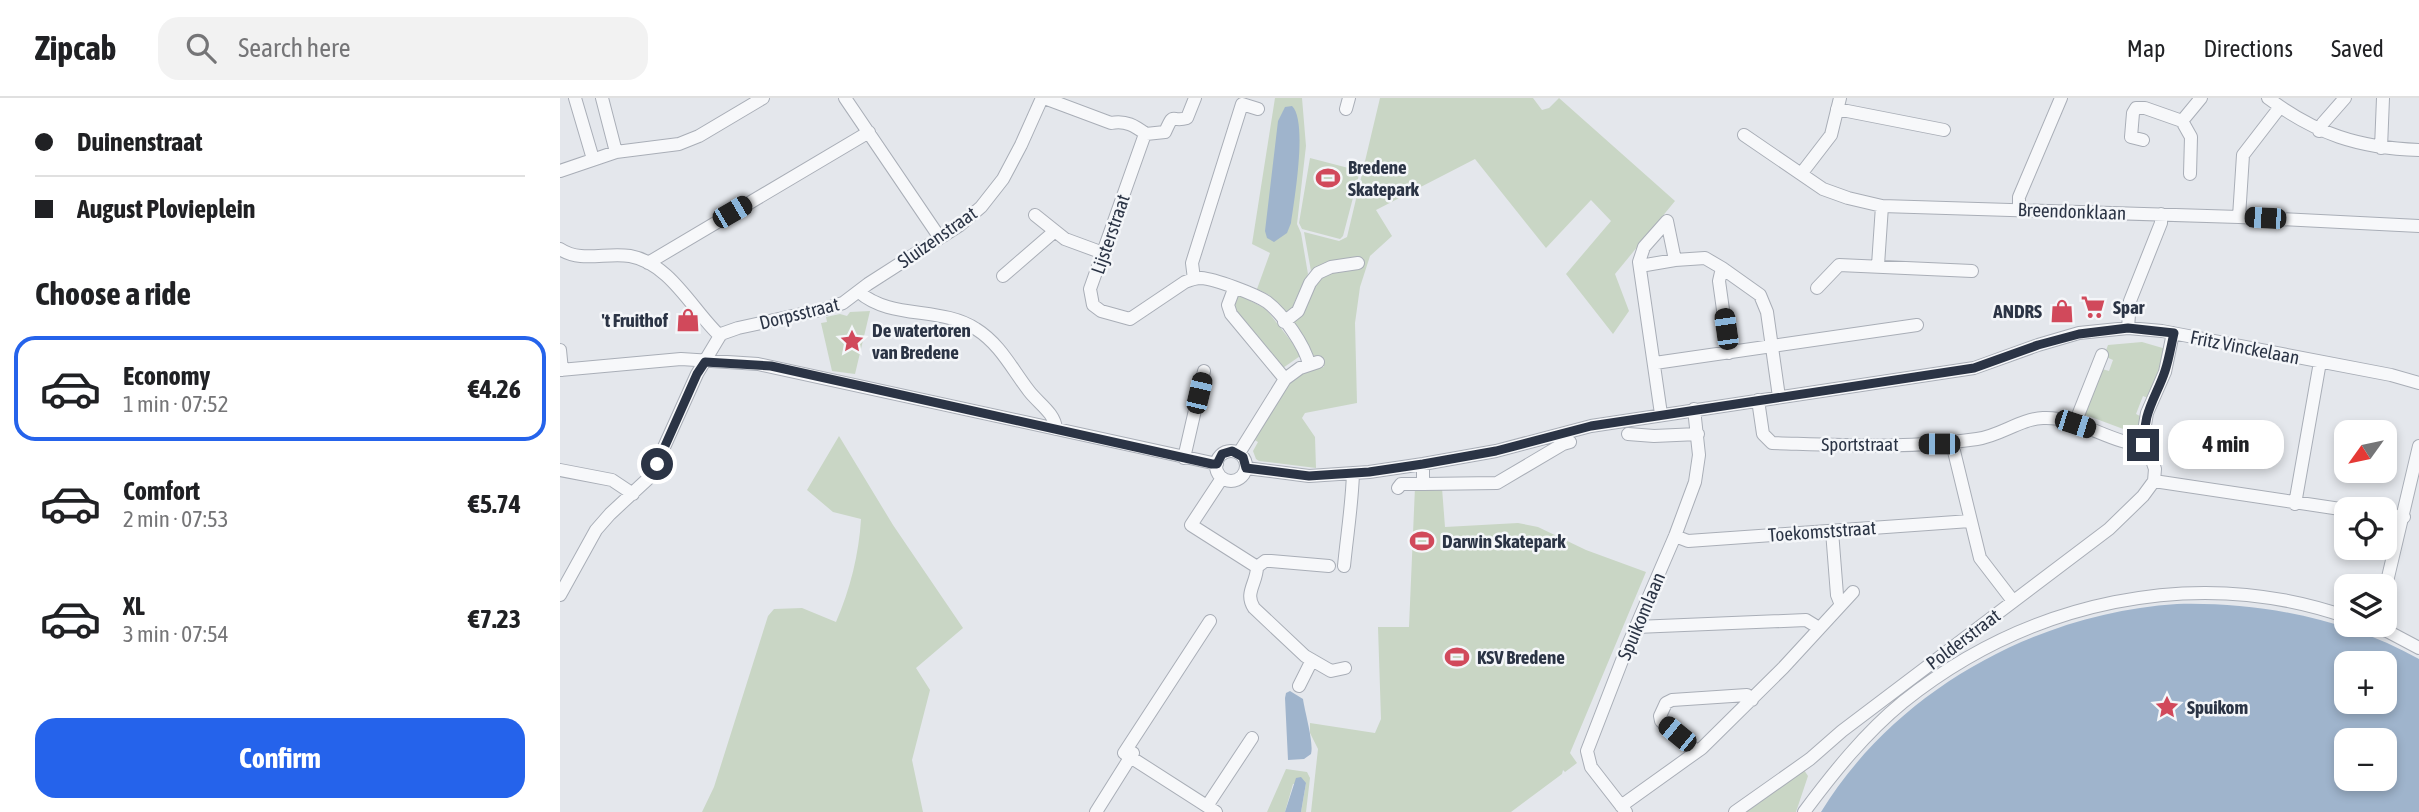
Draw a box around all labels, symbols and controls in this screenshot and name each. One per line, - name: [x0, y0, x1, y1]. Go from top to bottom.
- search box: [158, 17, 648, 80]
- text: Zipcab: [35, 29, 116, 67]
- icon: search: [182, 29, 220, 67]
- text: Search here: [238, 33, 350, 63]
- text: Map: [2127, 35, 2165, 62]
- text: Directions: [2203, 35, 2293, 62]
- text: Saved: [2331, 35, 2384, 62]
- text: Duinenstraat: [77, 127, 203, 157]
- place label: Bredene Skatepark: [1348, 156, 1420, 200]
- sports icon: Bredene Skatepark: [1314, 164, 1342, 192]
- street label: Lijsterstraat: [1086, 191, 1134, 277]
- car: [709, 192, 756, 232]
- text: August Plovieplein: [77, 194, 255, 224]
- street label: Breendonklaan: [2017, 198, 2127, 224]
- street label: Sluizenstraat: [893, 202, 981, 272]
- car: [2244, 206, 2287, 230]
- text: Choose a ride: [35, 275, 191, 312]
- street label: Dorpsstraat: [757, 292, 841, 334]
- supermarket icon: Spar: [2079, 293, 2107, 321]
- place label: Spar: [2113, 296, 2145, 318]
- shop icon: ANDRS: [2048, 297, 2076, 325]
- place label: ANDRS: [1992, 300, 2042, 322]
- shop icon: 't Fruithof: [674, 306, 702, 334]
- car: [1713, 307, 1740, 351]
- place label: 't Fruithof: [602, 309, 669, 331]
- place label: De watertoren van Bredene: [872, 319, 971, 363]
- street label: Fritz Vinckelaan: [2189, 326, 2301, 368]
- place icon: De watertoren van Bredene: [838, 327, 866, 355]
- icon: car: [39, 357, 102, 420]
- text: Economy: [123, 361, 210, 391]
- car: [1185, 370, 1214, 416]
- text: €4.26: [468, 374, 521, 404]
- text: 1 min · 07:52: [123, 391, 229, 417]
- car: [2052, 408, 2099, 440]
- callout: 4 min: [2168, 420, 2283, 470]
- north arrow: [2334, 420, 2398, 483]
- map controls: [2334, 420, 2397, 791]
- route end: [2127, 429, 2159, 461]
- text: 4 min: [2203, 431, 2249, 457]
- street label: Sportstraat: [1821, 433, 1899, 455]
- car: [1919, 434, 1961, 455]
- route start: [641, 448, 673, 480]
- icon: car: [39, 472, 102, 535]
- text: Comfort: [123, 476, 200, 506]
- text: €5.74: [468, 489, 521, 519]
- button: locate: [2334, 497, 2397, 560]
- text: 2 min · 07:53: [123, 506, 229, 532]
- street label: Toekomststraat: [1767, 516, 1877, 546]
- sports icon: Darwin Skatepark: [1408, 527, 1436, 555]
- place label: Darwin Skatepark: [1442, 530, 1566, 552]
- street label: Spuikomlaan: [1613, 569, 1669, 663]
- button: layers: [2334, 574, 2397, 637]
- icon: car: [39, 587, 102, 650]
- text: XL: [123, 591, 145, 621]
- text: €7.23: [468, 604, 521, 634]
- street label: Polderstraat: [1922, 604, 2004, 674]
- text: 3 min · 07:54: [123, 621, 229, 647]
- sports icon: KSV Bredene: [1443, 643, 1471, 671]
- place label: KSV Bredene: [1477, 646, 1565, 668]
- button: +: [2334, 651, 2397, 714]
- place icon: Spuikom: [2153, 693, 2181, 721]
- place label: Spuikom: [2187, 696, 2248, 718]
- car: [1655, 713, 1700, 755]
- button: Confirm: [35, 718, 525, 798]
- button: −: [2334, 728, 2397, 791]

